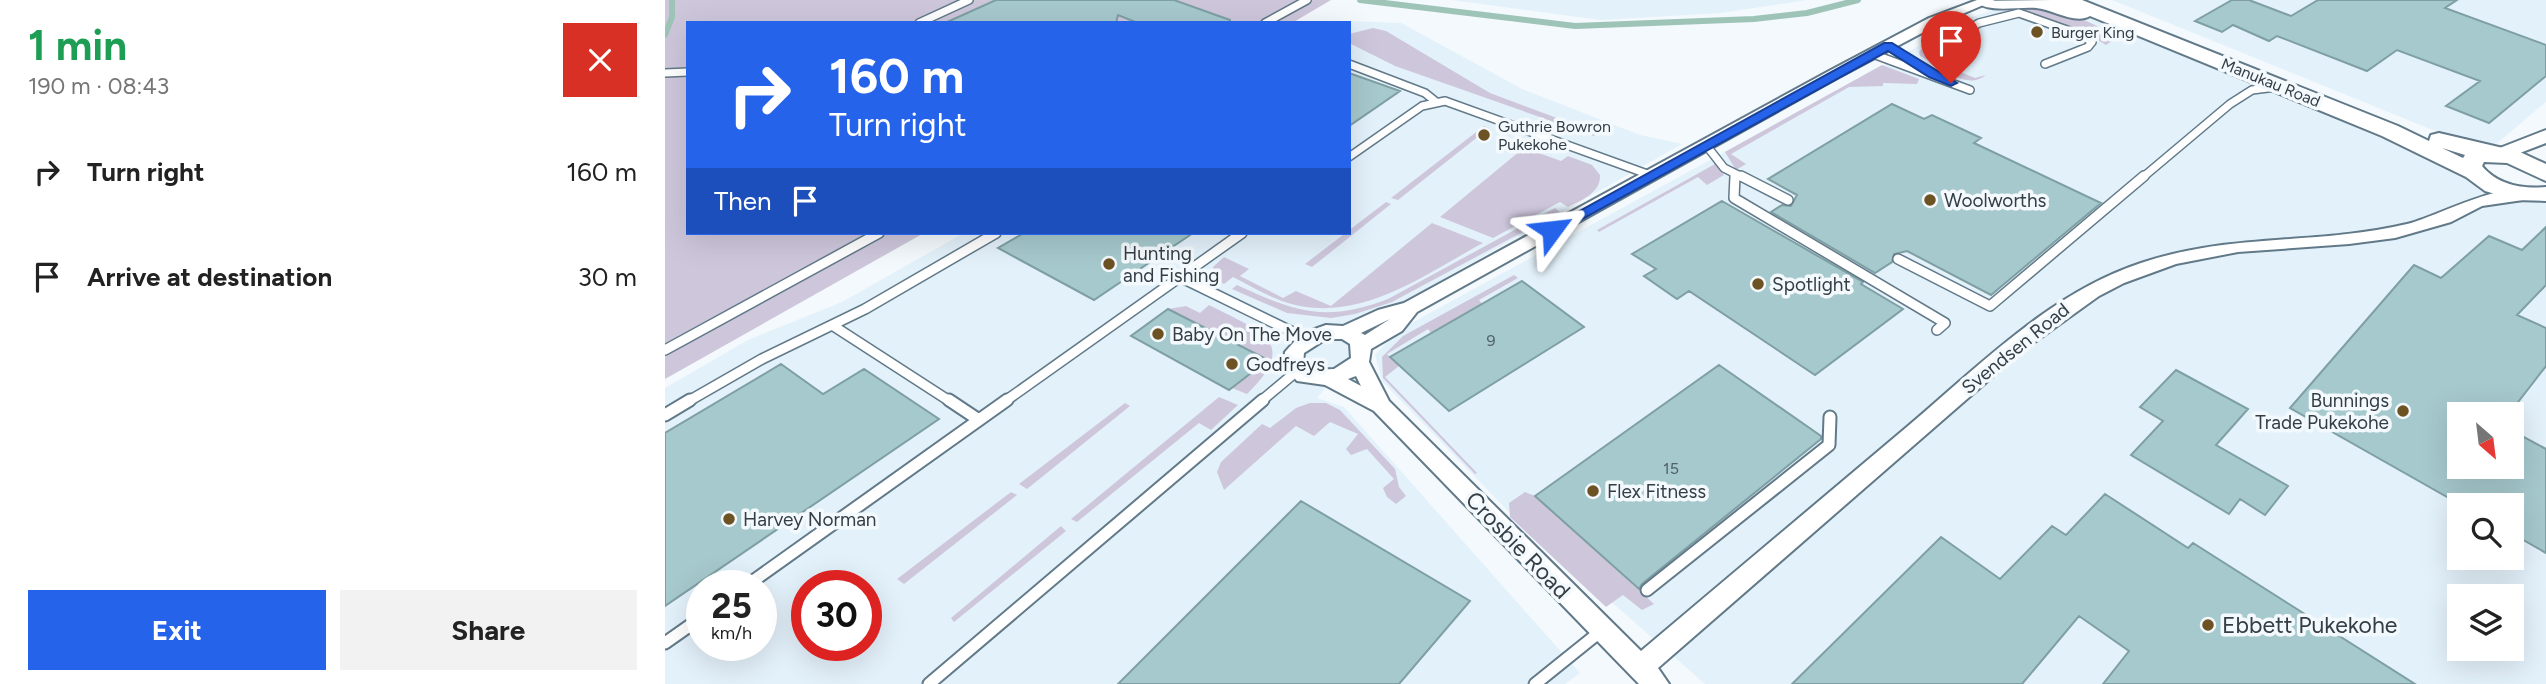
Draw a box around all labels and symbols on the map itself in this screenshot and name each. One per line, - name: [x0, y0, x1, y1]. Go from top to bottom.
- pin: [1921, 11, 1981, 83]
- place label: Burger King: [2051, 23, 2134, 42]
- marker: Burger King: [2029, 24, 2045, 40]
- street label: Manukau Road: [2219, 54, 2323, 111]
- place label: Guthrie Bowron Pukekohe: [1498, 117, 1611, 154]
- marker: Guthrie Bowron Pukekohe: [1476, 127, 1492, 143]
- place label: Woolworths: [1944, 189, 2047, 212]
- marker: Woolworths: [1922, 192, 1938, 208]
- position arrow: [1515, 193, 1589, 267]
- place label: Hunting and Fishing: [1123, 242, 1219, 287]
- marker: Hunting and Fishing: [1101, 256, 1117, 272]
- place label: Spotlight: [1772, 273, 1851, 296]
- marker: Spotlight: [1750, 276, 1766, 292]
- street label: Svendsen Road: [1957, 298, 2074, 399]
- place label: Baby On The Move: [1172, 323, 1332, 346]
- marker: Baby On The Move: [1150, 326, 1166, 342]
- house number: 9: [1486, 331, 1496, 350]
- place label: Godfreys: [1246, 353, 1325, 376]
- marker: Godfreys: [1224, 356, 1240, 372]
- place label: Bunnings Trade Pukekohe: [2255, 389, 2389, 434]
- north arrow: [2447, 402, 2523, 480]
- marker: Bunnings Trade Pukekohe: [2395, 403, 2411, 419]
- house number: 15: [1663, 459, 1679, 478]
- place label: Flex Fitness: [1607, 480, 1706, 503]
- marker: Flex Fitness: [1585, 483, 1601, 499]
- street label: Crosbie Road: [1460, 485, 1576, 605]
- place label: Harvey Norman: [743, 508, 876, 531]
- marker: Harvey Norman: [721, 511, 737, 527]
- speed limit sign: 30: [791, 570, 882, 661]
- place label: Ebbett Pukekohe: [2222, 611, 2397, 639]
- marker: Ebbett Pukekohe: [2200, 617, 2216, 633]

